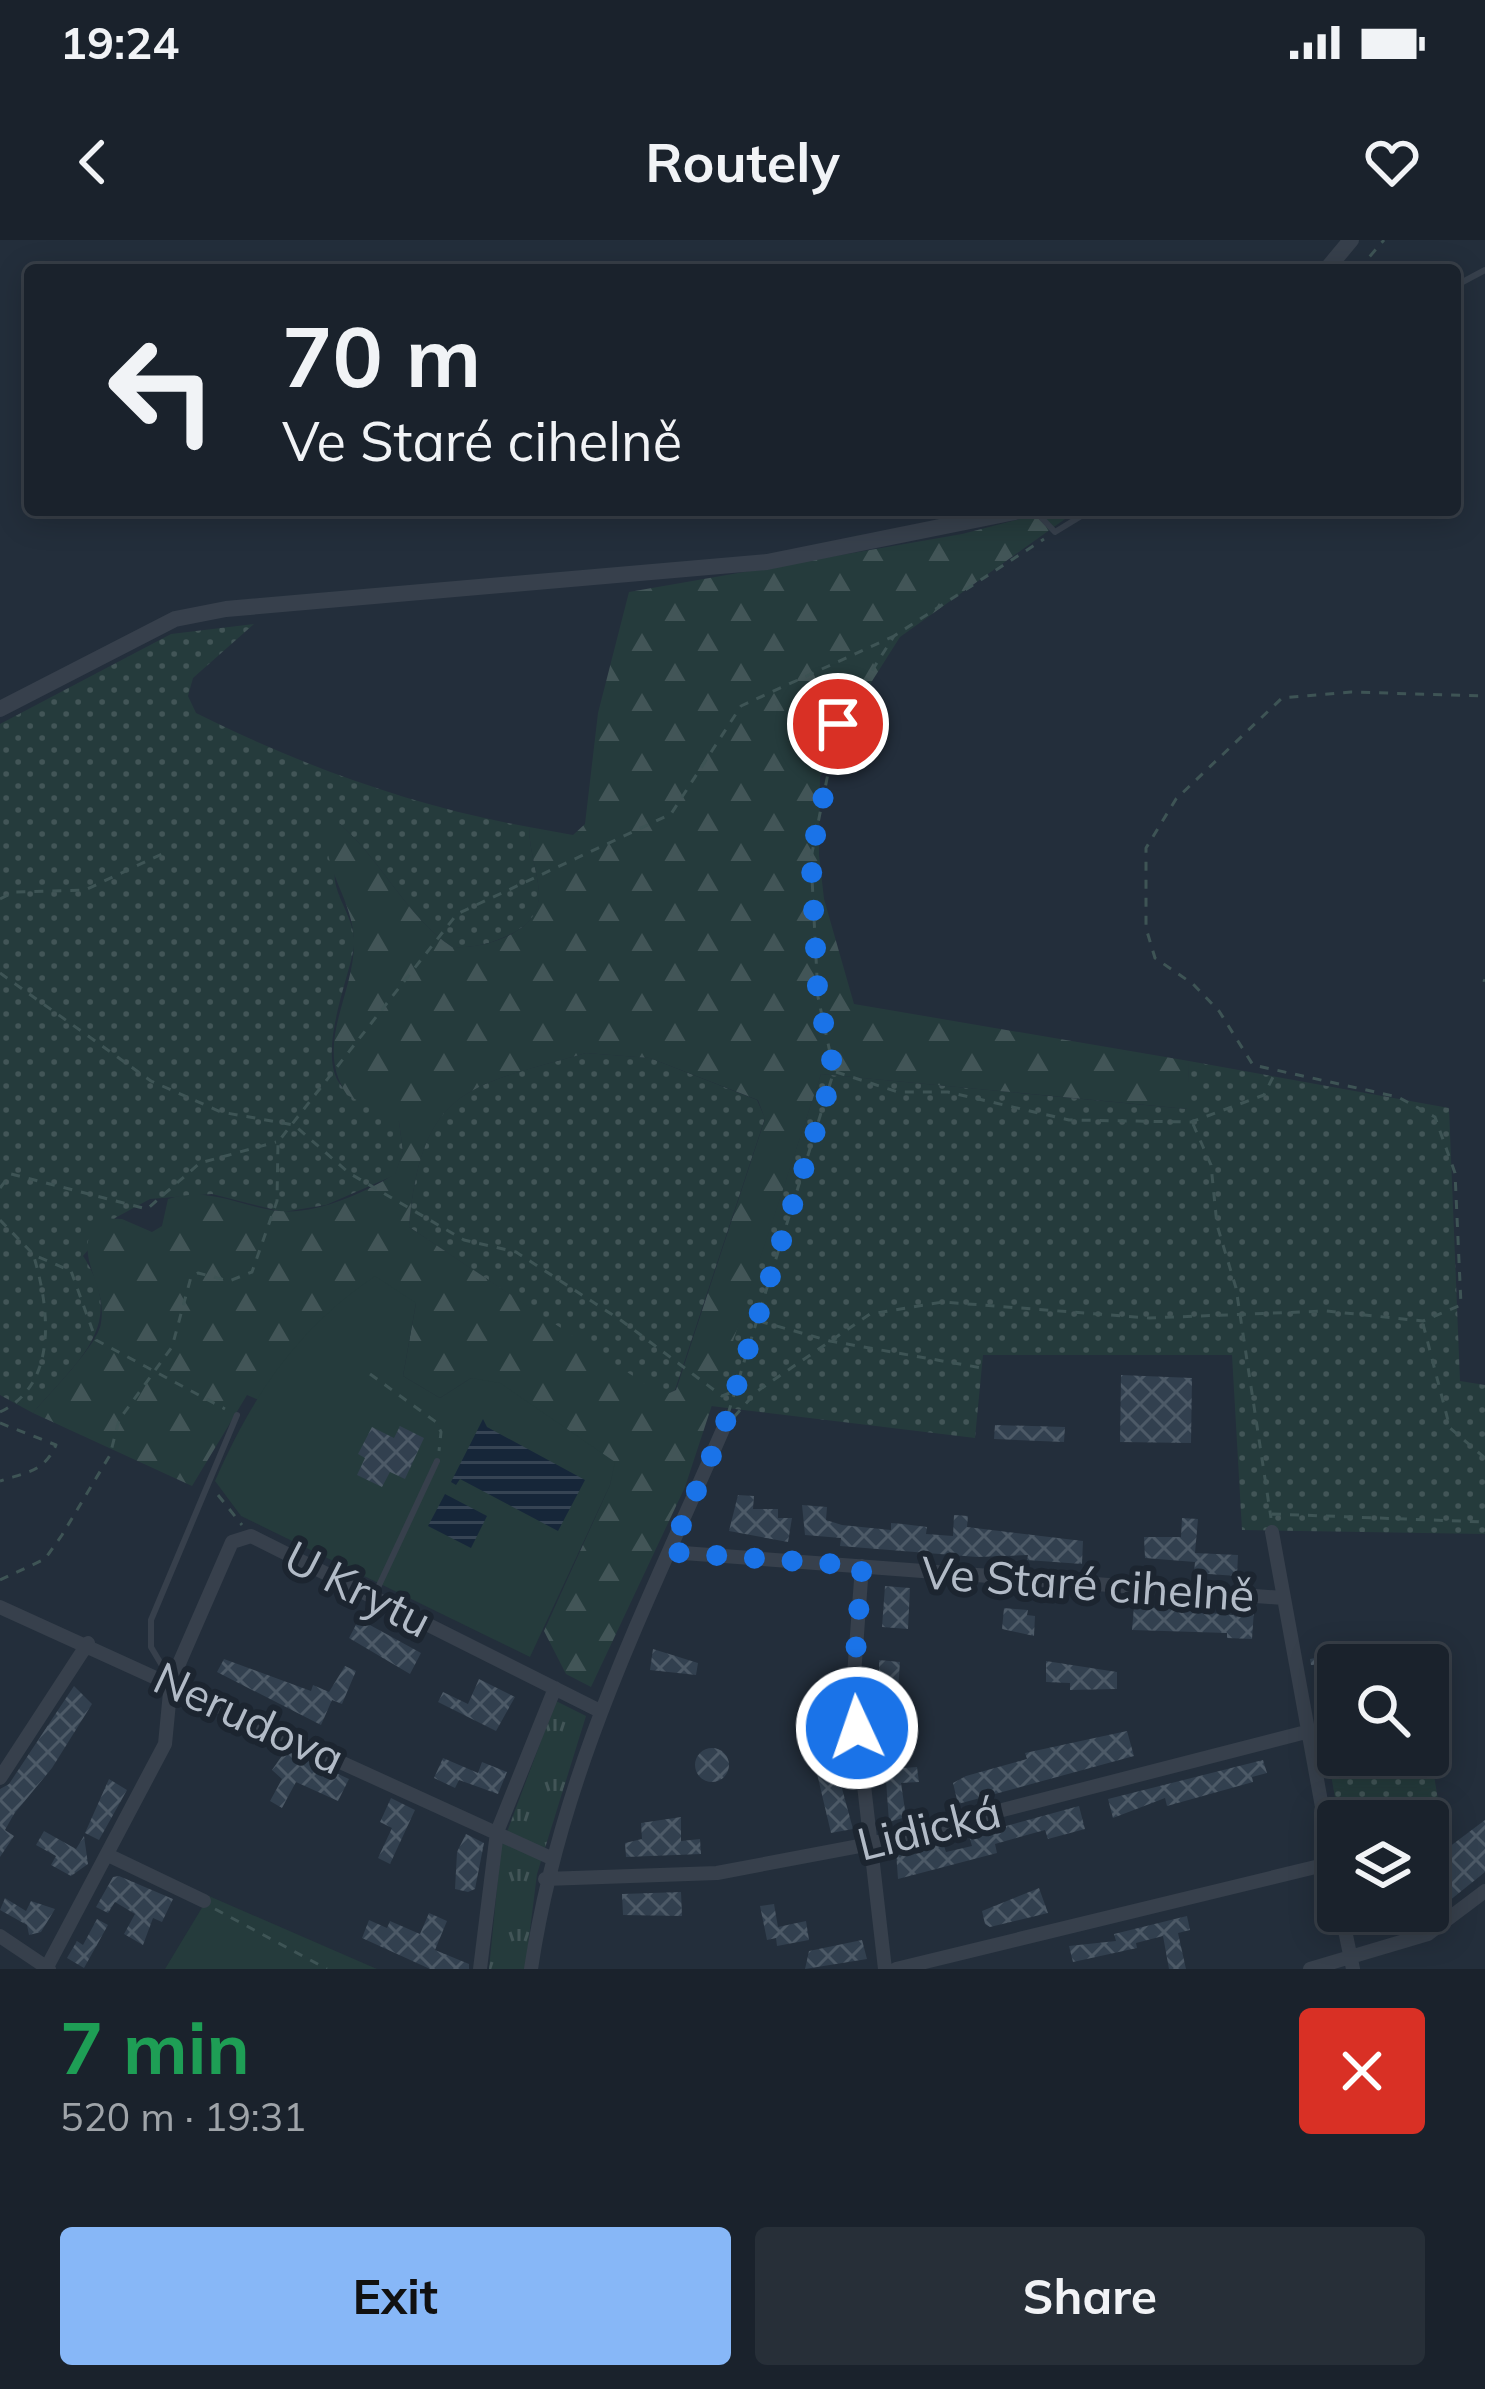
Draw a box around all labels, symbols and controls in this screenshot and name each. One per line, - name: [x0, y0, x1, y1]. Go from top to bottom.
- text: 19:24: [60, 14, 179, 70]
- text: Routely: [645, 128, 840, 196]
- icon: back: [60, 129, 126, 195]
- icon: heart: [1359, 129, 1425, 195]
- text: 70 m: [282, 303, 481, 408]
- icon: left: [84, 312, 240, 468]
- text: Ve Staré cihelně: [282, 407, 682, 475]
- pin: [787, 673, 889, 775]
- icon: arrive: [805, 691, 871, 757]
- street label: U Krytu: [276, 1528, 441, 1649]
- street label: Ve Staré cihelně: [920, 1543, 1256, 1623]
- map controls: [1317, 1644, 1449, 1932]
- button: search: [1317, 1644, 1449, 1776]
- street label: Nerudova: [145, 1649, 353, 1785]
- position arrow: [794, 1665, 920, 1791]
- street label: Lidická: [851, 1782, 1006, 1872]
- button: layers: [1317, 1800, 1449, 1932]
- text: 7 min: [60, 2002, 250, 2092]
- button: close: [1299, 2008, 1425, 2134]
- text: 520 m · 19:31: [60, 2092, 306, 2141]
- button: Exit: [60, 2227, 731, 2365]
- button: Share: [755, 2227, 1425, 2365]

